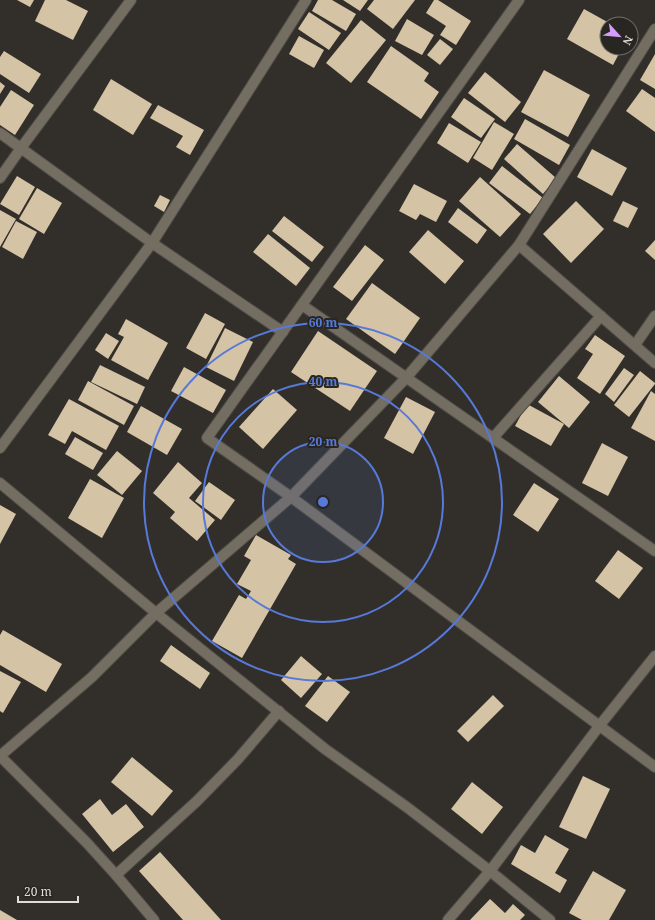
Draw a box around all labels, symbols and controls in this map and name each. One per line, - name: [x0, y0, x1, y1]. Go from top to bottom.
- north arrow: [599, 16, 639, 56]
- text: N: [620, 33, 637, 48]
- text: 60 m: [309, 314, 337, 331]
- text: 40 m: [309, 373, 337, 390]
- text: 20 m: [309, 433, 337, 450]
- centre of rings: [316, 495, 330, 509]
- scale bar: [18, 878, 78, 904]
- text: 20 m: [24, 883, 52, 900]

